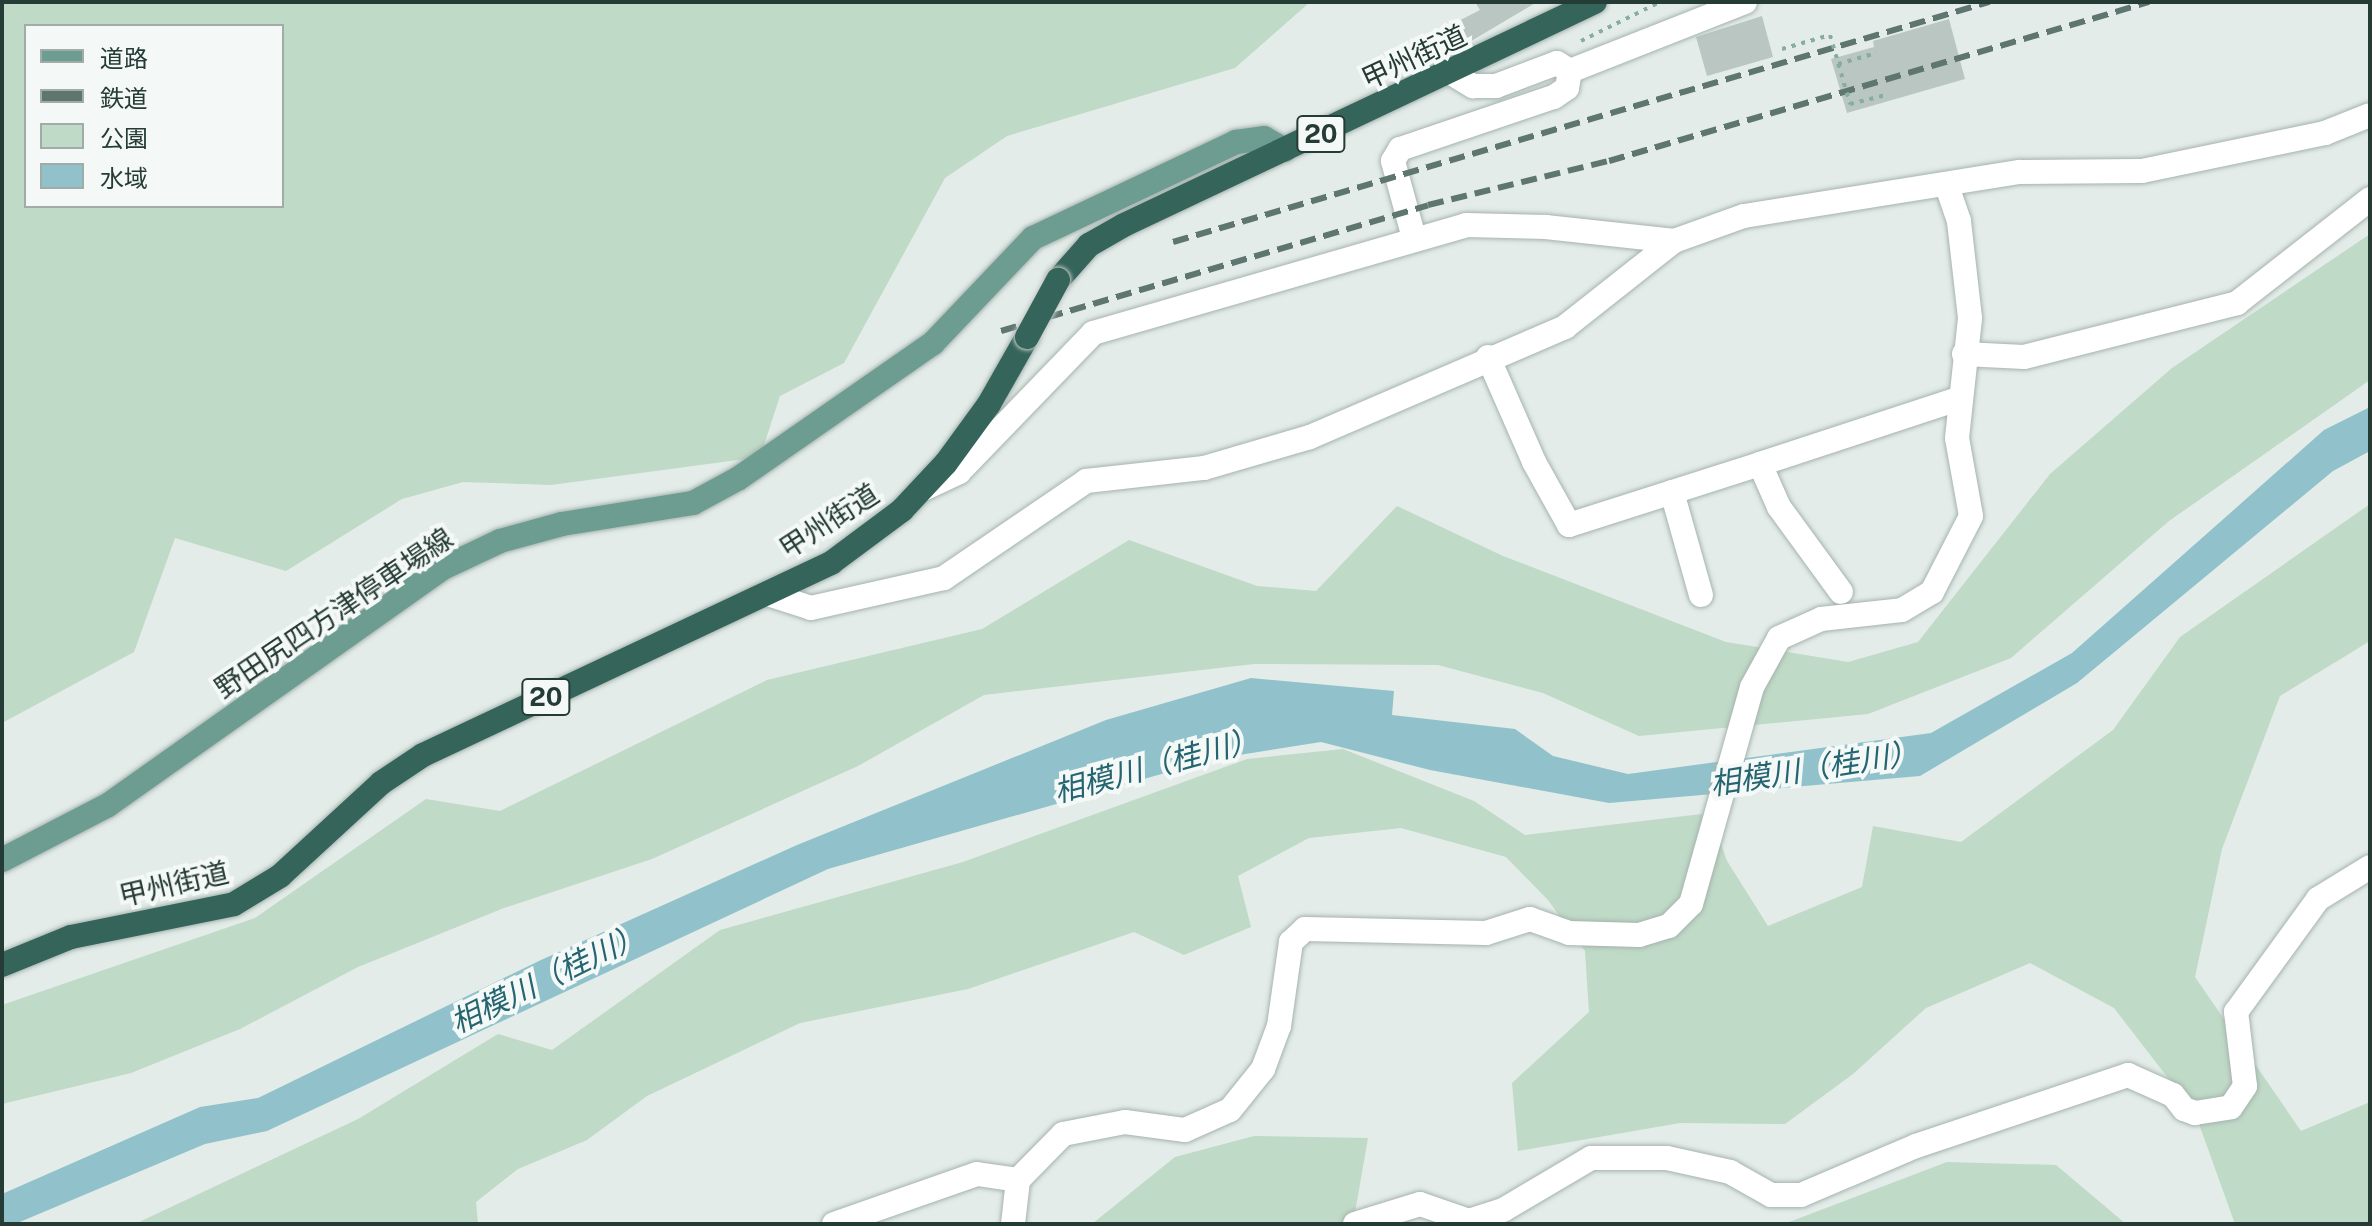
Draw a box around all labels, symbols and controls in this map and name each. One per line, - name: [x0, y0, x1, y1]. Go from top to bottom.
- street label: 甲州街道: [1356, 18, 1472, 96]
- legend: [24, 24, 284, 208]
- text: 道路: [100, 44, 148, 72]
- text: 鉄道: [100, 84, 148, 112]
- road number: 20: [1295, 112, 1347, 156]
- text: 公園: [100, 124, 148, 152]
- text: 水域: [100, 164, 148, 192]
- street label: 甲州街道: [773, 476, 885, 566]
- street label: 野田尻四方津停車場線: [209, 521, 459, 705]
- road number: 20: [520, 675, 572, 719]
- water label: 相模川（桂川）: [1050, 720, 1262, 810]
- water label: 相模川（桂川）: [1707, 734, 1921, 802]
- street label: 甲州街道: [116, 855, 232, 913]
- water label: 相模川（桂川）: [445, 916, 649, 1040]

